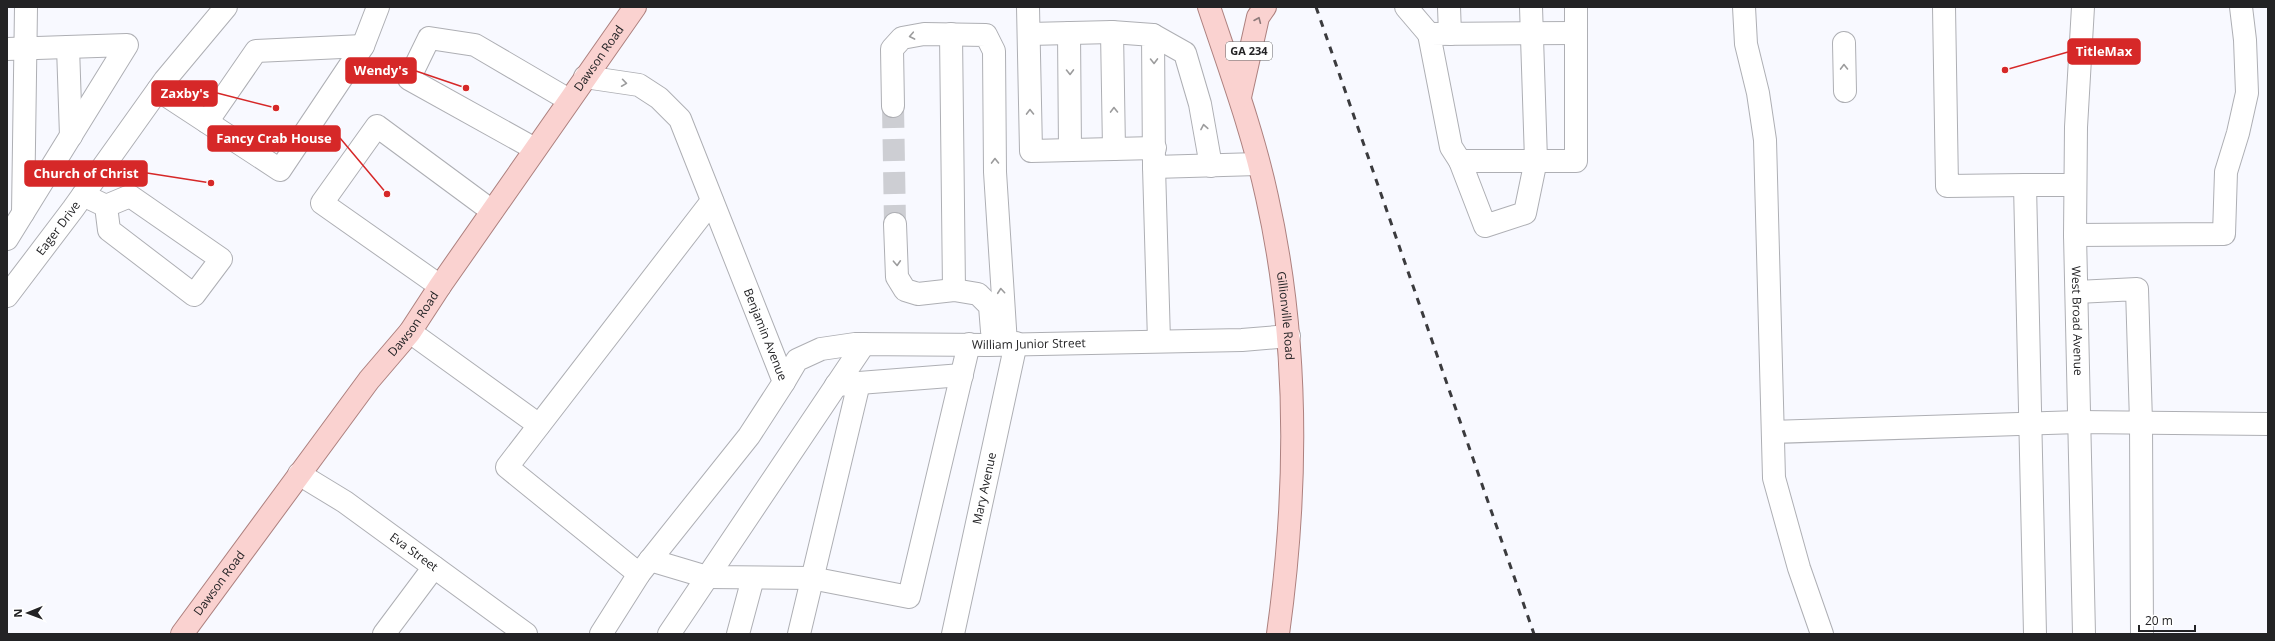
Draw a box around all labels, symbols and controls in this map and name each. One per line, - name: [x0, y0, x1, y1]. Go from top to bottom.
- one-way arrow: [1253, 16, 1261, 24]
- street label: Dawson Road: [570, 22, 628, 95]
- one-way arrow: [909, 32, 915, 40]
- callout: TitleMax: [2068, 39, 2140, 64]
- road number: GA 234: [1226, 42, 1272, 60]
- text: TitleMax: [2076, 42, 2133, 60]
- callout: Wendy's: [346, 58, 416, 83]
- one-way arrow: [1150, 58, 1158, 64]
- text: Wendy's: [354, 61, 408, 79]
- one-way arrow: [1840, 64, 1848, 70]
- one-way arrow: [1065, 69, 1074, 75]
- one-way arrow: [621, 78, 627, 87]
- callout: Zaxby's: [152, 81, 217, 106]
- text: Zaxby's: [161, 84, 209, 102]
- one-way arrow: [1109, 107, 1118, 113]
- one-way arrow: [1026, 109, 1034, 115]
- one-way arrow: [1200, 124, 1209, 130]
- callout: Fancy Crab House: [208, 126, 340, 151]
- text: Fancy Crab House: [216, 129, 332, 147]
- one-way arrow: [991, 158, 999, 164]
- callout: Church of Christ: [25, 161, 147, 186]
- text: Church of Christ: [33, 164, 139, 182]
- street label: Eager Drive: [32, 197, 84, 259]
- one-way arrow: [892, 260, 901, 266]
- street label: West Broad Avenue: [2068, 266, 2087, 376]
- street label: Gillionville Road: [1273, 270, 1299, 361]
- street label: Benjamin Avenue: [740, 286, 792, 383]
- street label: Dawson Road: [384, 288, 442, 360]
- one-way arrow: [997, 288, 1006, 294]
- street label: William Junior Street: [972, 334, 1086, 353]
- street label: Mary Avenue: [968, 450, 1000, 526]
- street label: Eva Street: [386, 528, 442, 575]
- street label: Dawson Road: [189, 547, 249, 619]
- north arrow: [8, 593, 48, 633]
- scale bar: [2139, 607, 2195, 633]
- text: N: [10, 609, 25, 618]
- text: 20 m: [2145, 612, 2173, 629]

